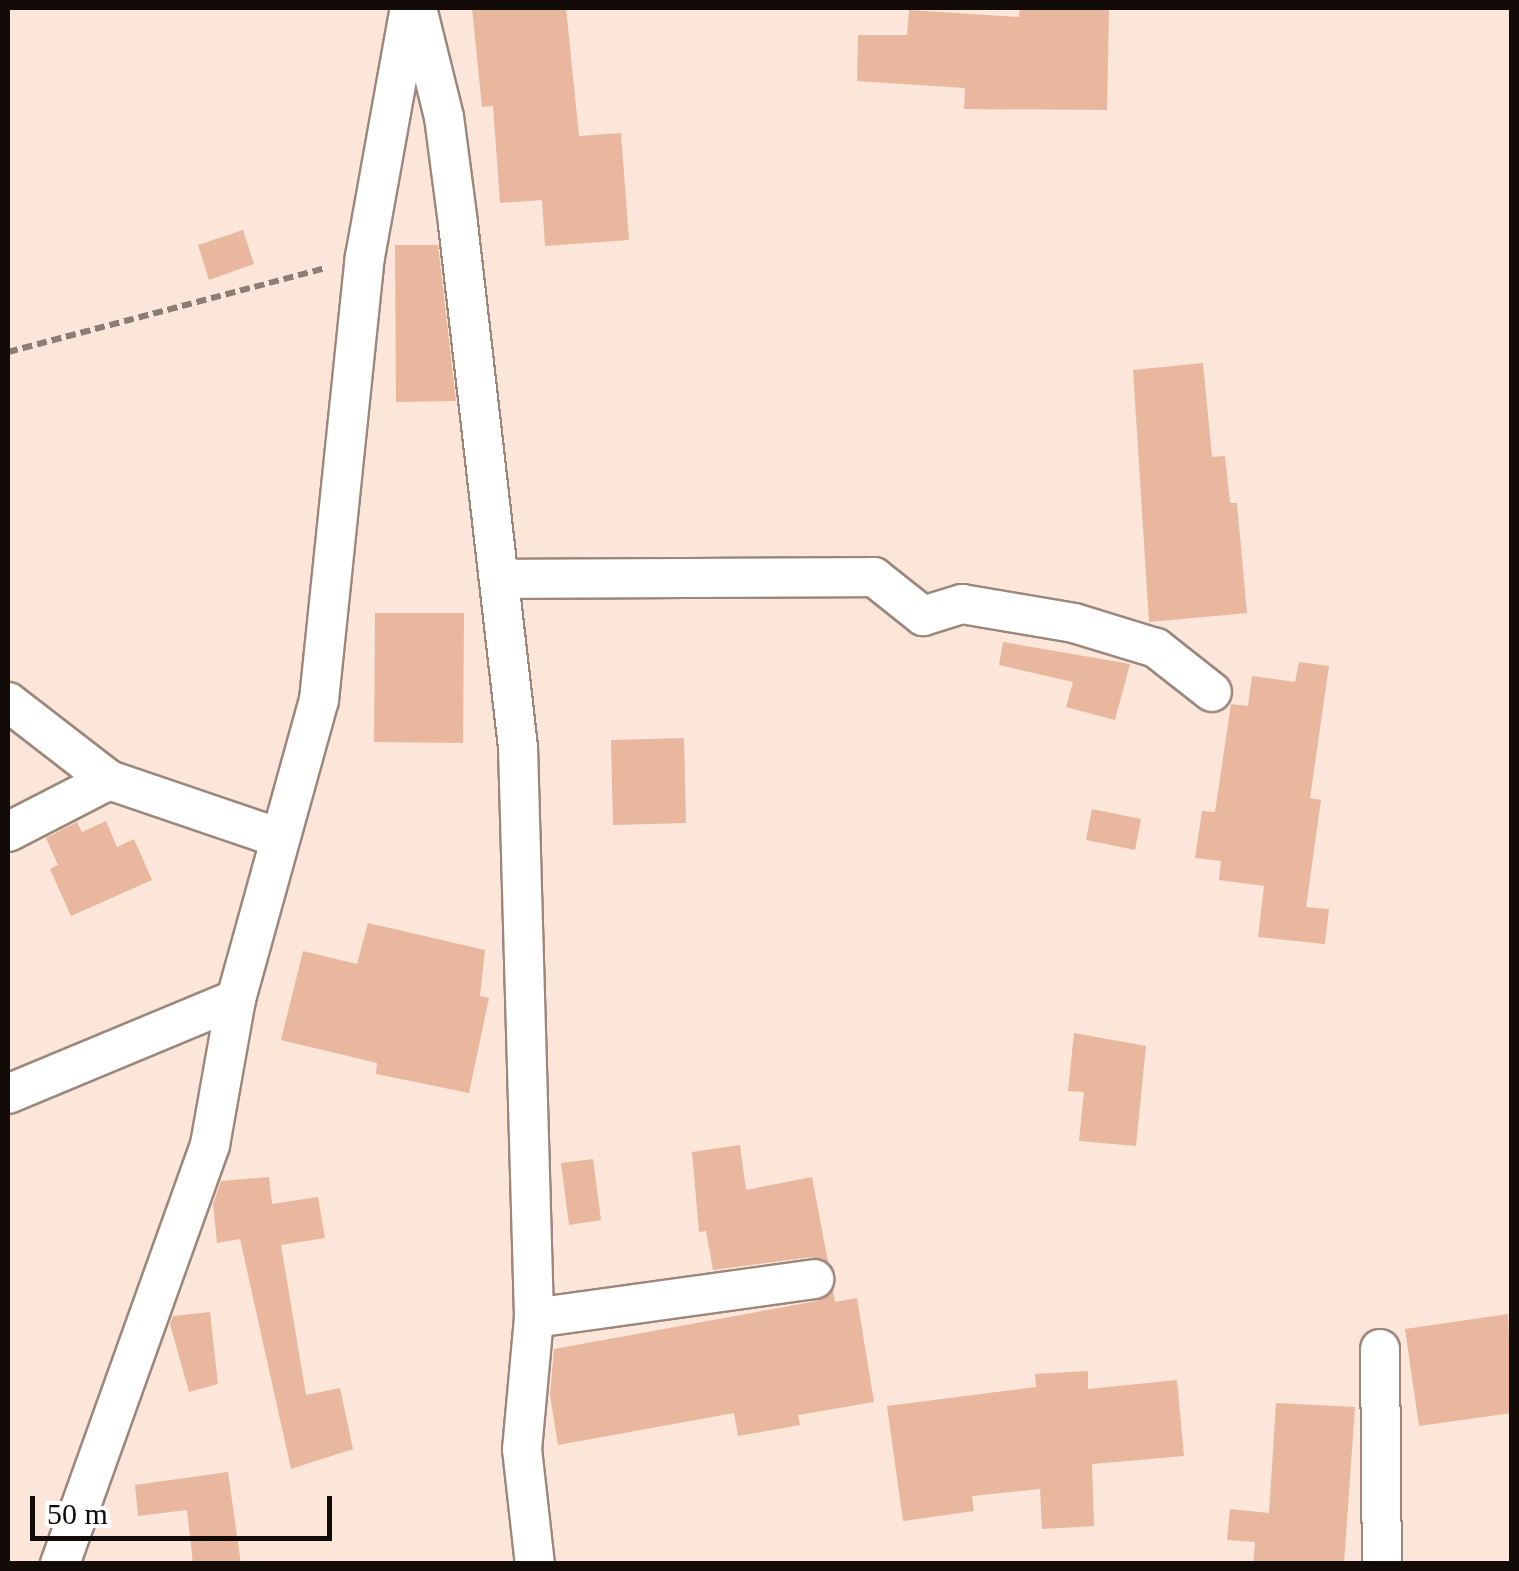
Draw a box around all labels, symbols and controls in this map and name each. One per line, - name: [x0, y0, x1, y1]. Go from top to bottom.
- scale bar: [35, 1476, 338, 1538]
- text: 50 m: [47, 1497, 108, 1530]

